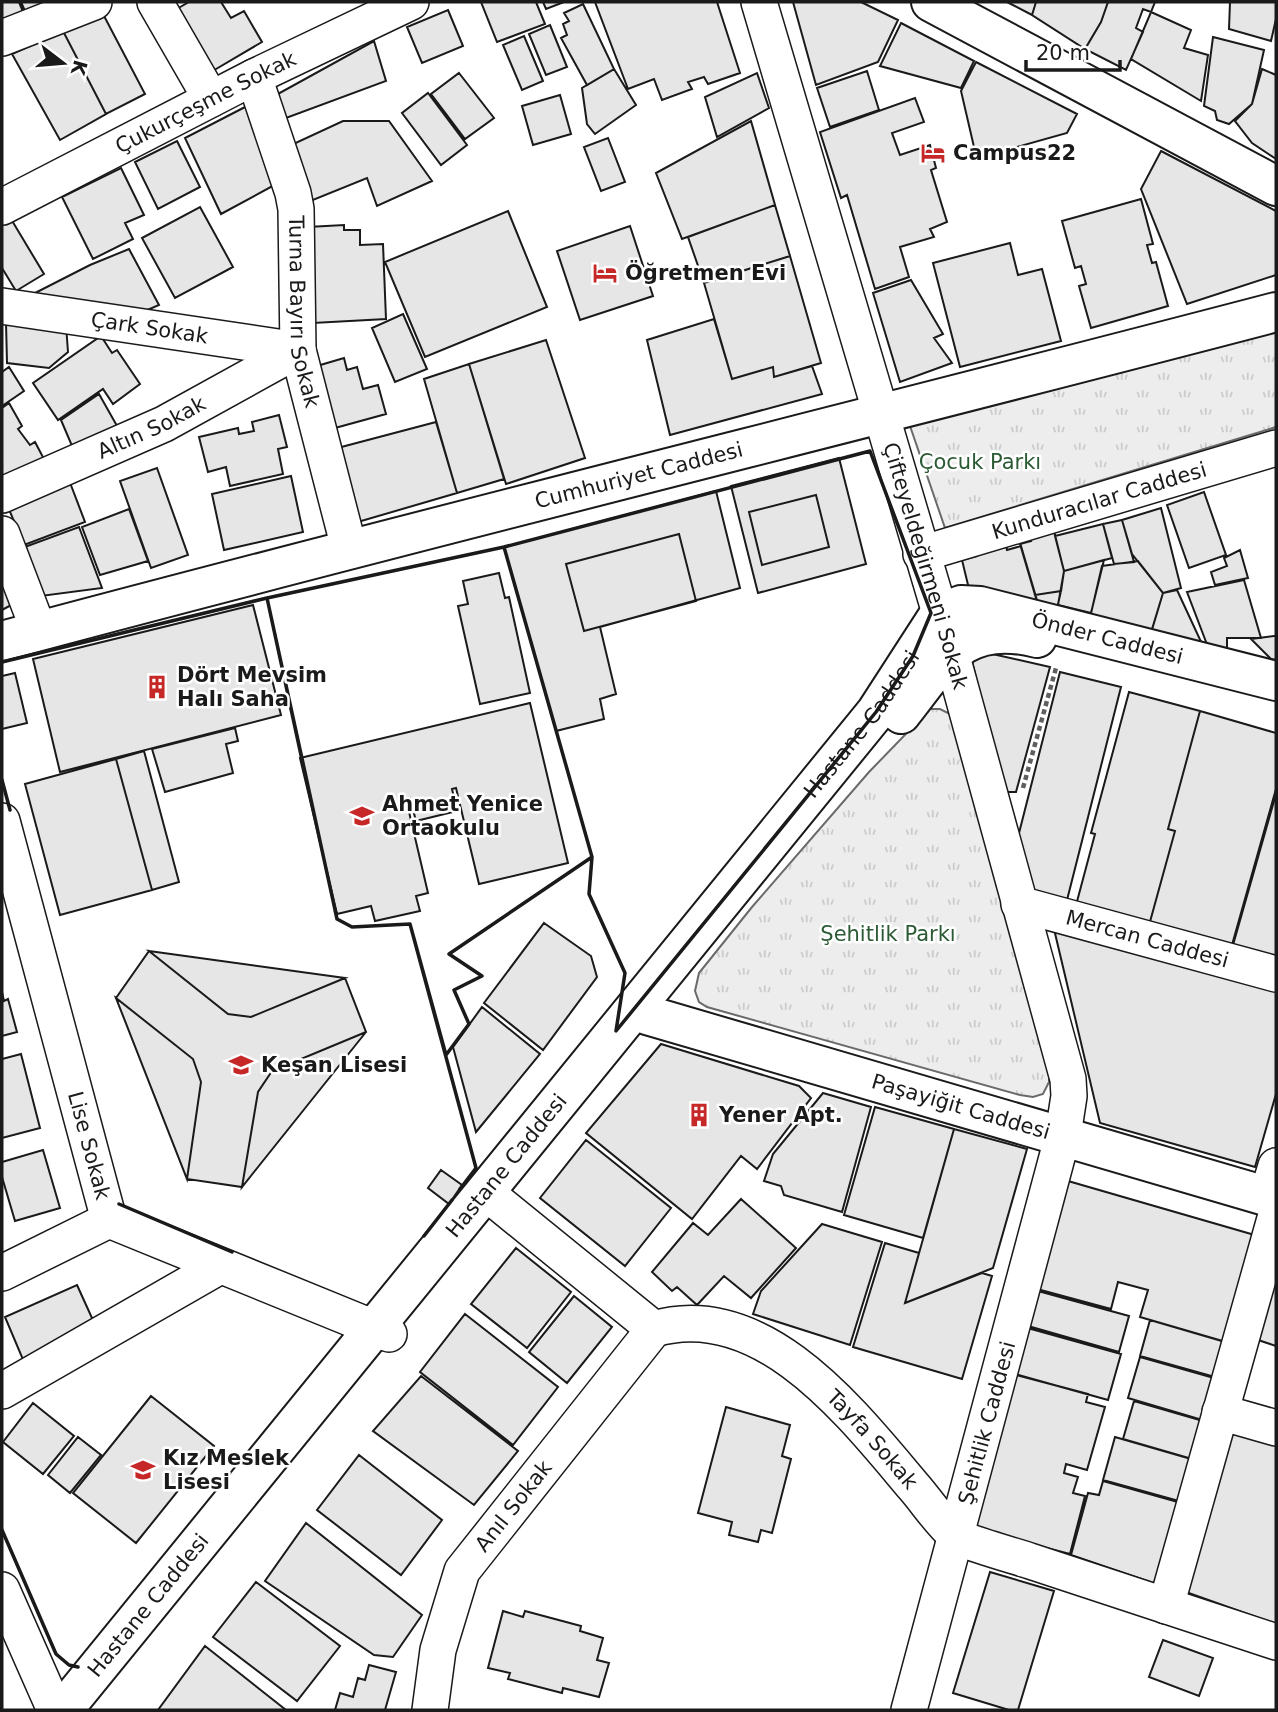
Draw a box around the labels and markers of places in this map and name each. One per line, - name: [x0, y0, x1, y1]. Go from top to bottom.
- hotel icon: Campus22: [919, 139, 947, 167]
- place label: Campus22: [953, 141, 1076, 165]
- hotel icon: Öğretmen Evi: [591, 259, 619, 287]
- place label: Öğretmen Evi: [625, 260, 786, 285]
- place label: Dört Mevsim Halı Saha: [177, 663, 327, 711]
- building icon: Dört Mevsim Halı Saha: [143, 673, 171, 701]
- place label: Ahmet Yenice Ortaokulu: [382, 792, 543, 840]
- school or university icon: Ahmet Yenice Ortaokulu: [348, 802, 376, 830]
- school or university icon: Keşan Lisesi: [227, 1051, 255, 1079]
- place label: Keşan Lisesi: [261, 1053, 407, 1077]
- building icon: Yener Apt.: [685, 1101, 713, 1129]
- place label: Yener Apt.: [718, 1103, 843, 1127]
- place label: Kız Meslek Lisesi: [163, 1446, 290, 1494]
- school or university icon: Kız Meslek Lisesi: [129, 1456, 157, 1484]

